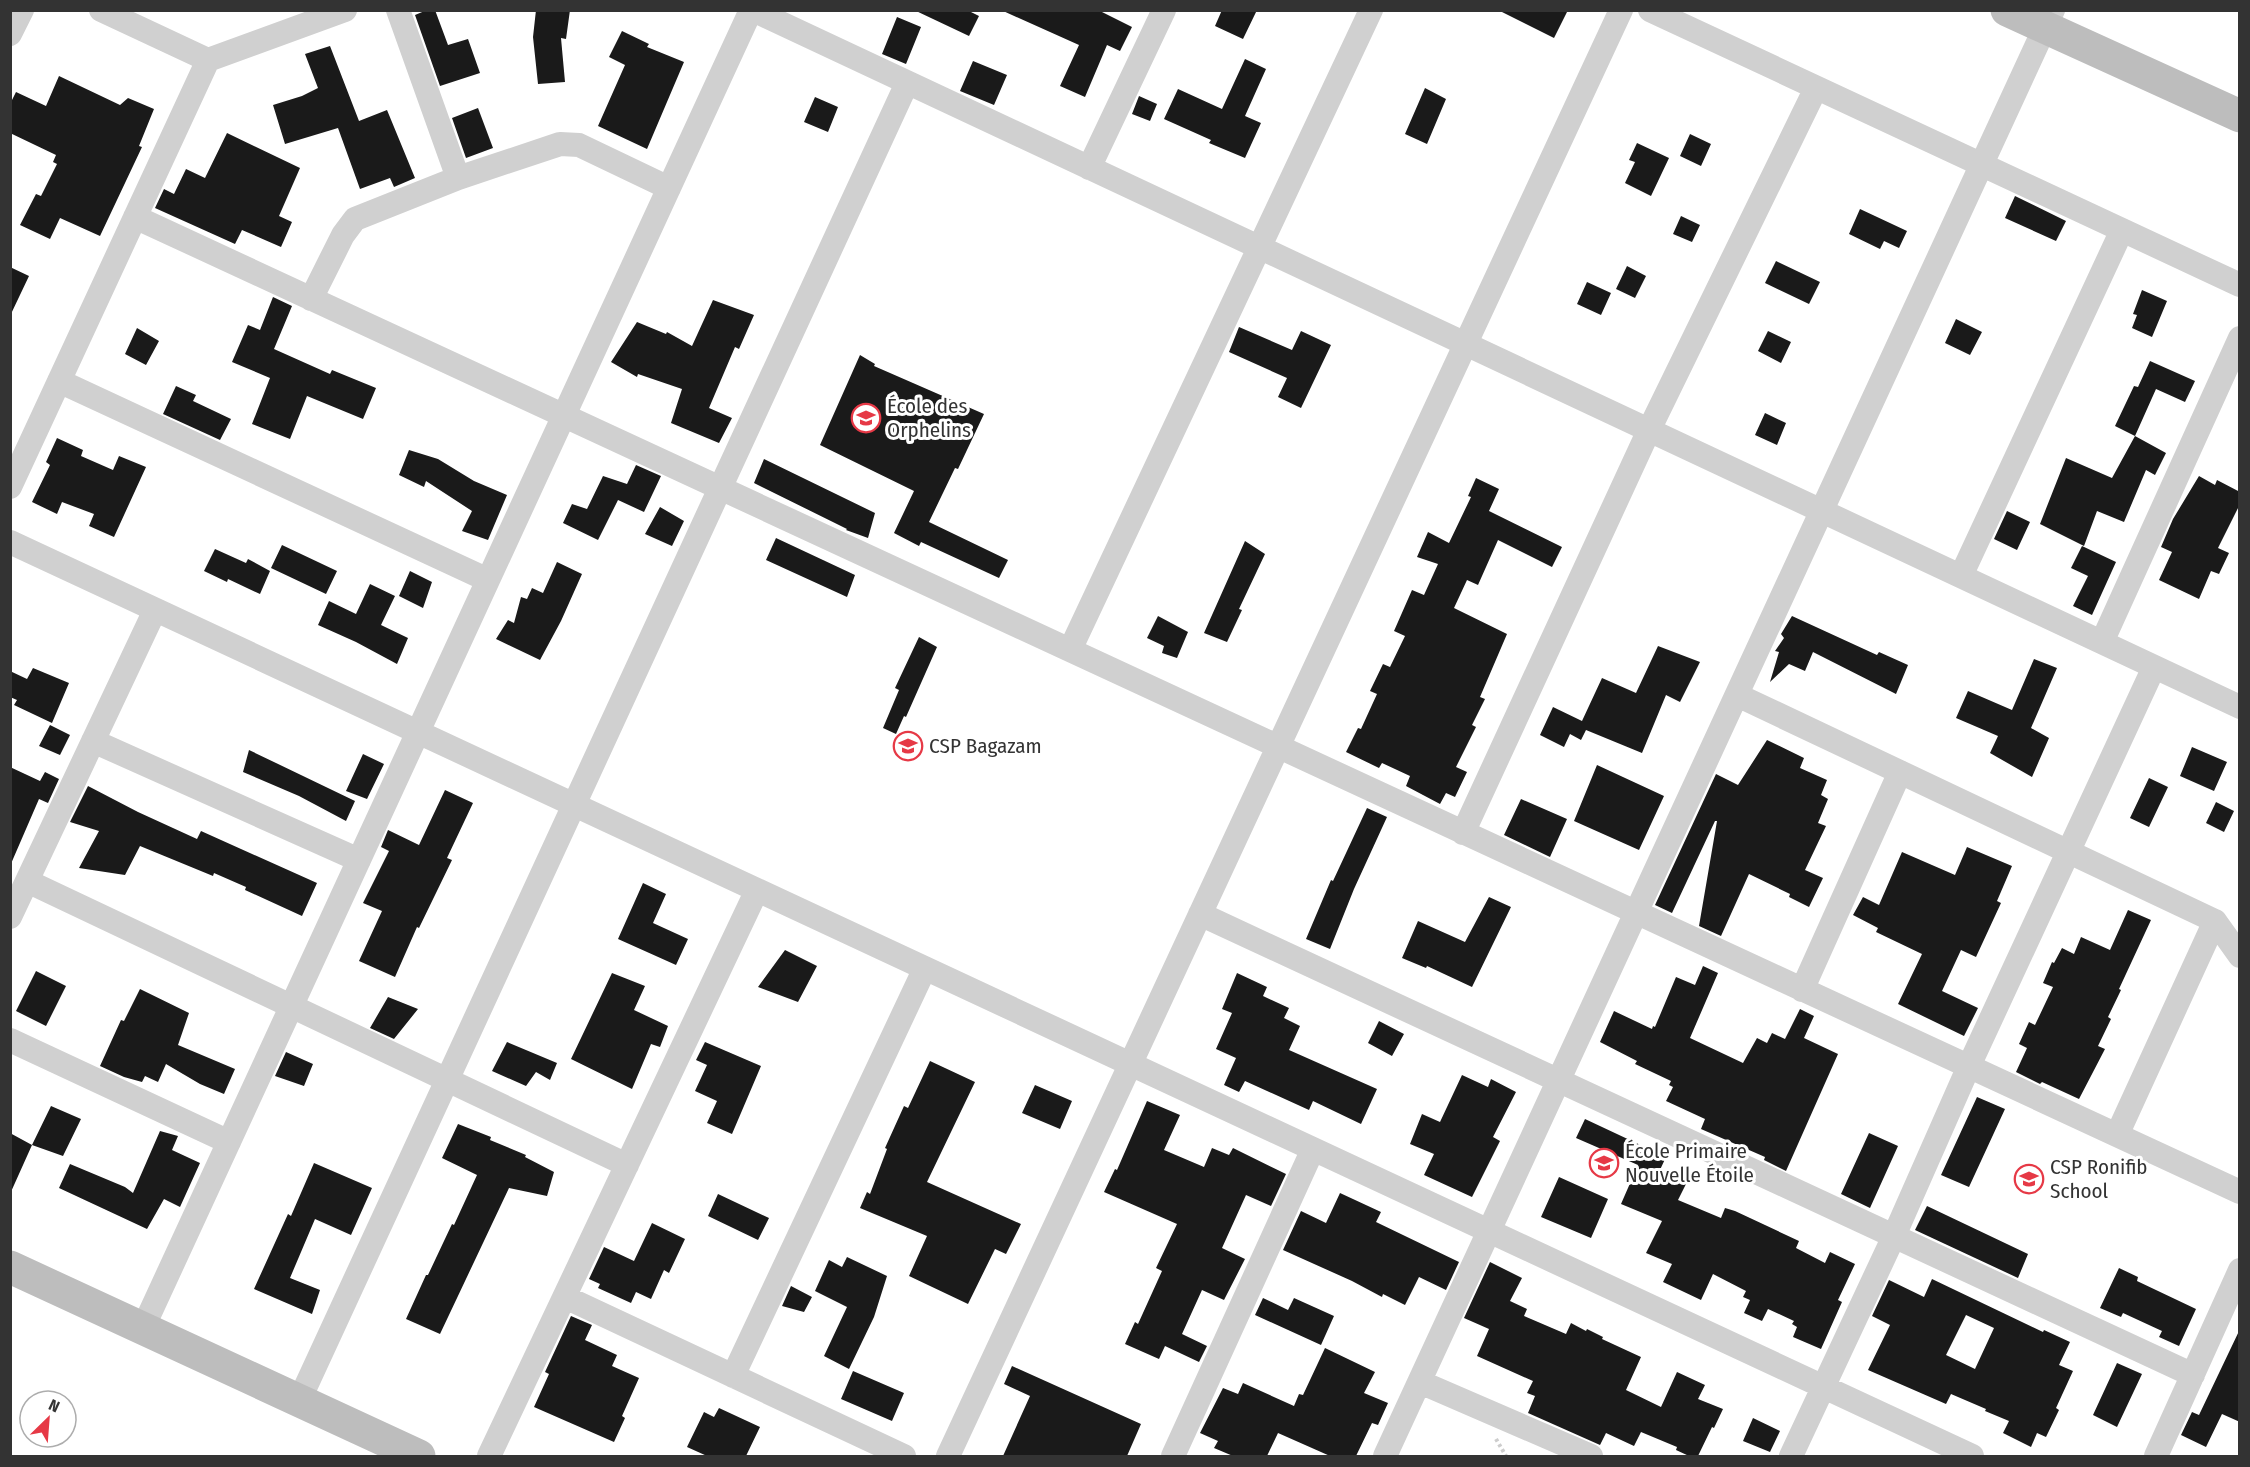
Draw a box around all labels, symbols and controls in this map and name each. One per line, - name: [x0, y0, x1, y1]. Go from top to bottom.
- place label: École des Orphelins: [887, 393, 971, 443]
- school or university icon: École des Orphelins: [850, 402, 882, 434]
- school or university icon: CSP Bagazam: [892, 730, 924, 762]
- place label: CSP Bagazam: [929, 733, 1042, 759]
- place label: École Primaire Nouvelle Étoile: [1625, 1138, 1754, 1188]
- school or university icon: École Primaire Nouvelle Étoile: [1588, 1147, 1620, 1179]
- place label: CSP Ronifib School: [2050, 1154, 2148, 1204]
- school or university icon: CSP Ronifib School: [2013, 1163, 2045, 1195]
- north arrow: [18, 1389, 78, 1449]
- text: N: [46, 1395, 62, 1416]

